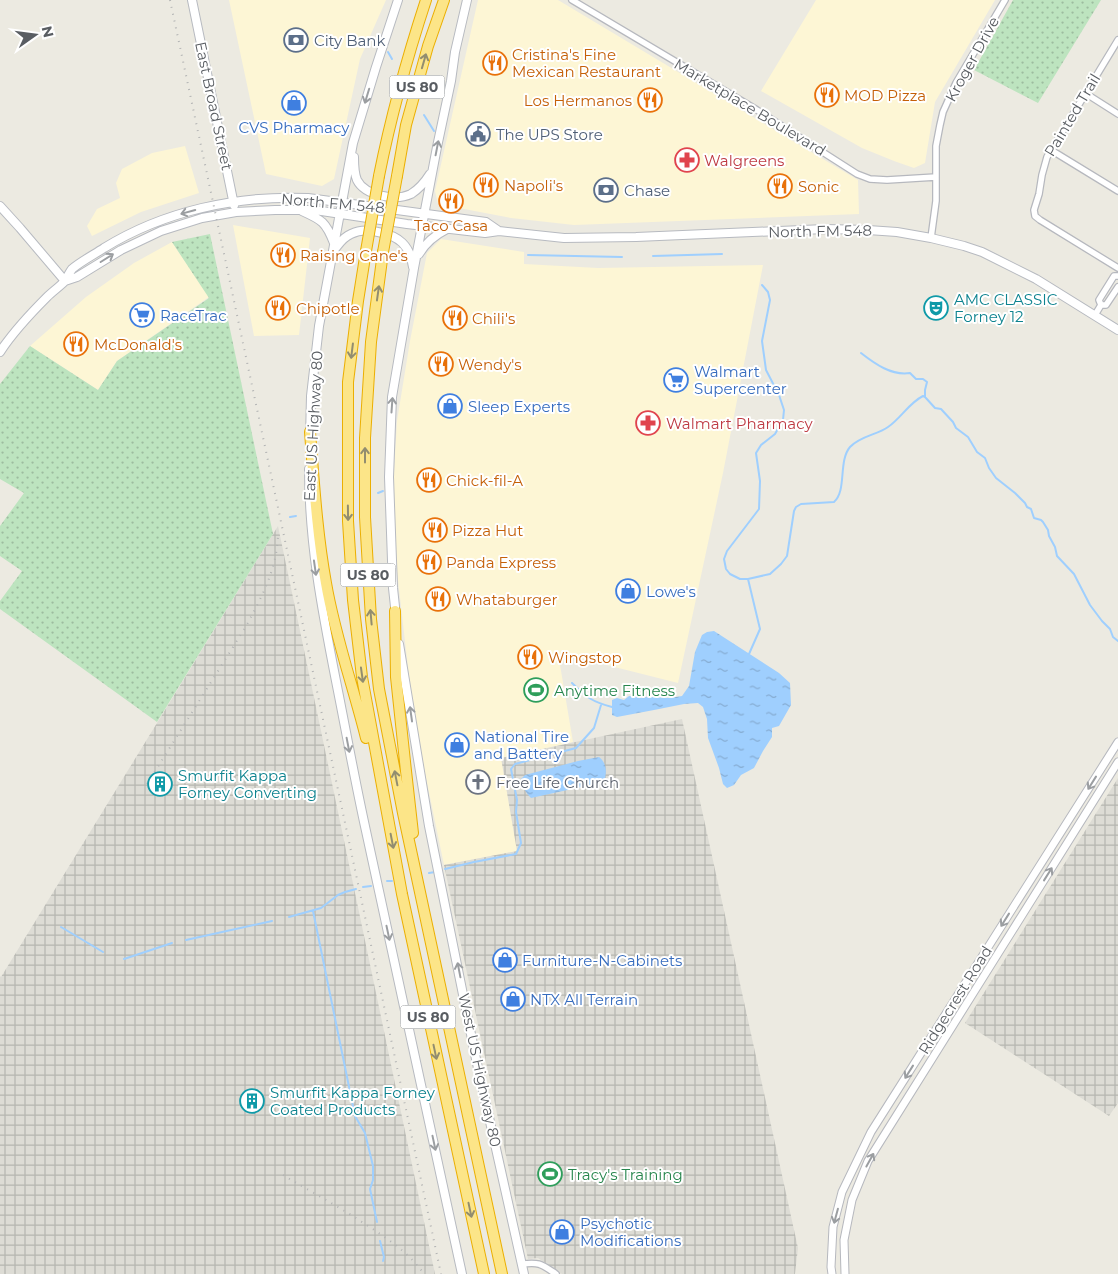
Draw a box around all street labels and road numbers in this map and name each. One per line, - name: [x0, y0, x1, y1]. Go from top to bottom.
- street label: Kroger Drive: [941, 13, 1003, 105]
- street label: East Broad Street: [191, 40, 237, 172]
- street label: Marketplace Boulevard: [671, 54, 829, 160]
- street label: Painted Trail: [1040, 70, 1104, 160]
- road number: US 80: [390, 75, 444, 98]
- street label: North FM 548: [280, 189, 386, 217]
- street label: North FM 548: [768, 221, 872, 241]
- street label: East US Highway 80: [300, 350, 326, 502]
- road number: US 80: [340, 564, 396, 586]
- street label: Ridgecrest Road: [914, 942, 996, 1058]
- street label: West US Highway 80: [454, 991, 506, 1149]
- road number: US 80: [400, 1006, 456, 1028]

